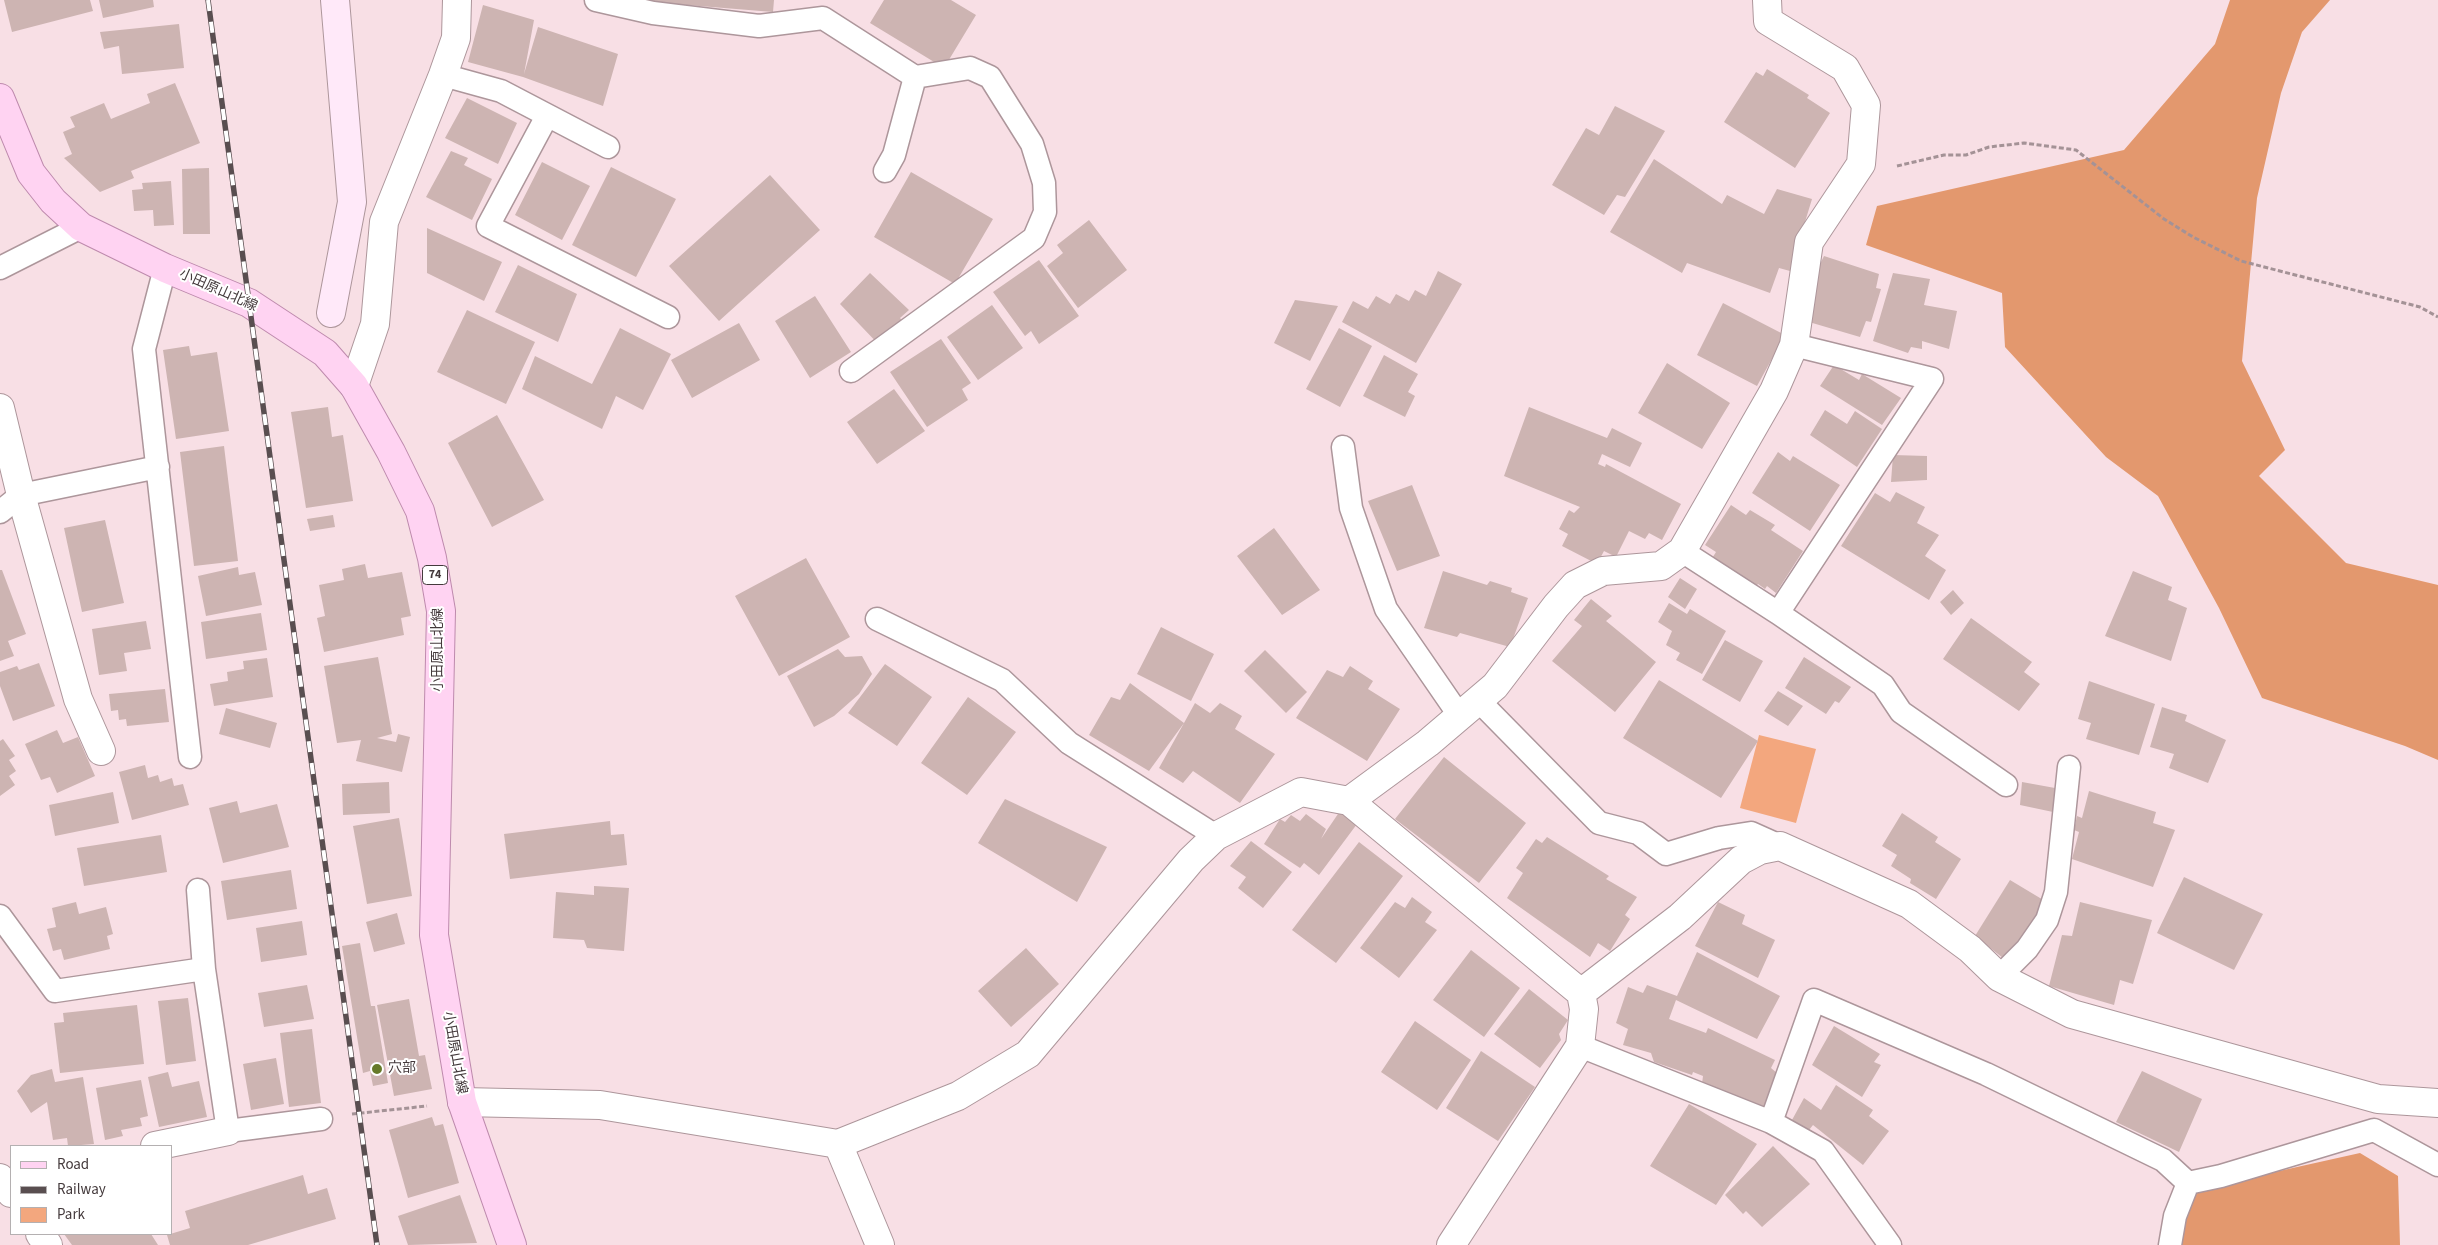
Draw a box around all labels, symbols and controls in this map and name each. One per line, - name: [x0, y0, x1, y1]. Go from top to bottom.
- street label: 小田原山北線: [176, 266, 260, 316]
- road number: 74: [422, 566, 448, 584]
- street label: 小田原山北線: [431, 608, 447, 692]
- street label: 小田原山北線: [438, 1010, 470, 1096]
- place label: 穴部: [388, 1061, 416, 1077]
- marker: 穴部: [370, 1062, 384, 1076]
- legend: [10, 1145, 172, 1235]
- text: Road: [57, 1154, 89, 1175]
- text: Railway: [57, 1179, 106, 1200]
- text: Park: [57, 1204, 85, 1225]

